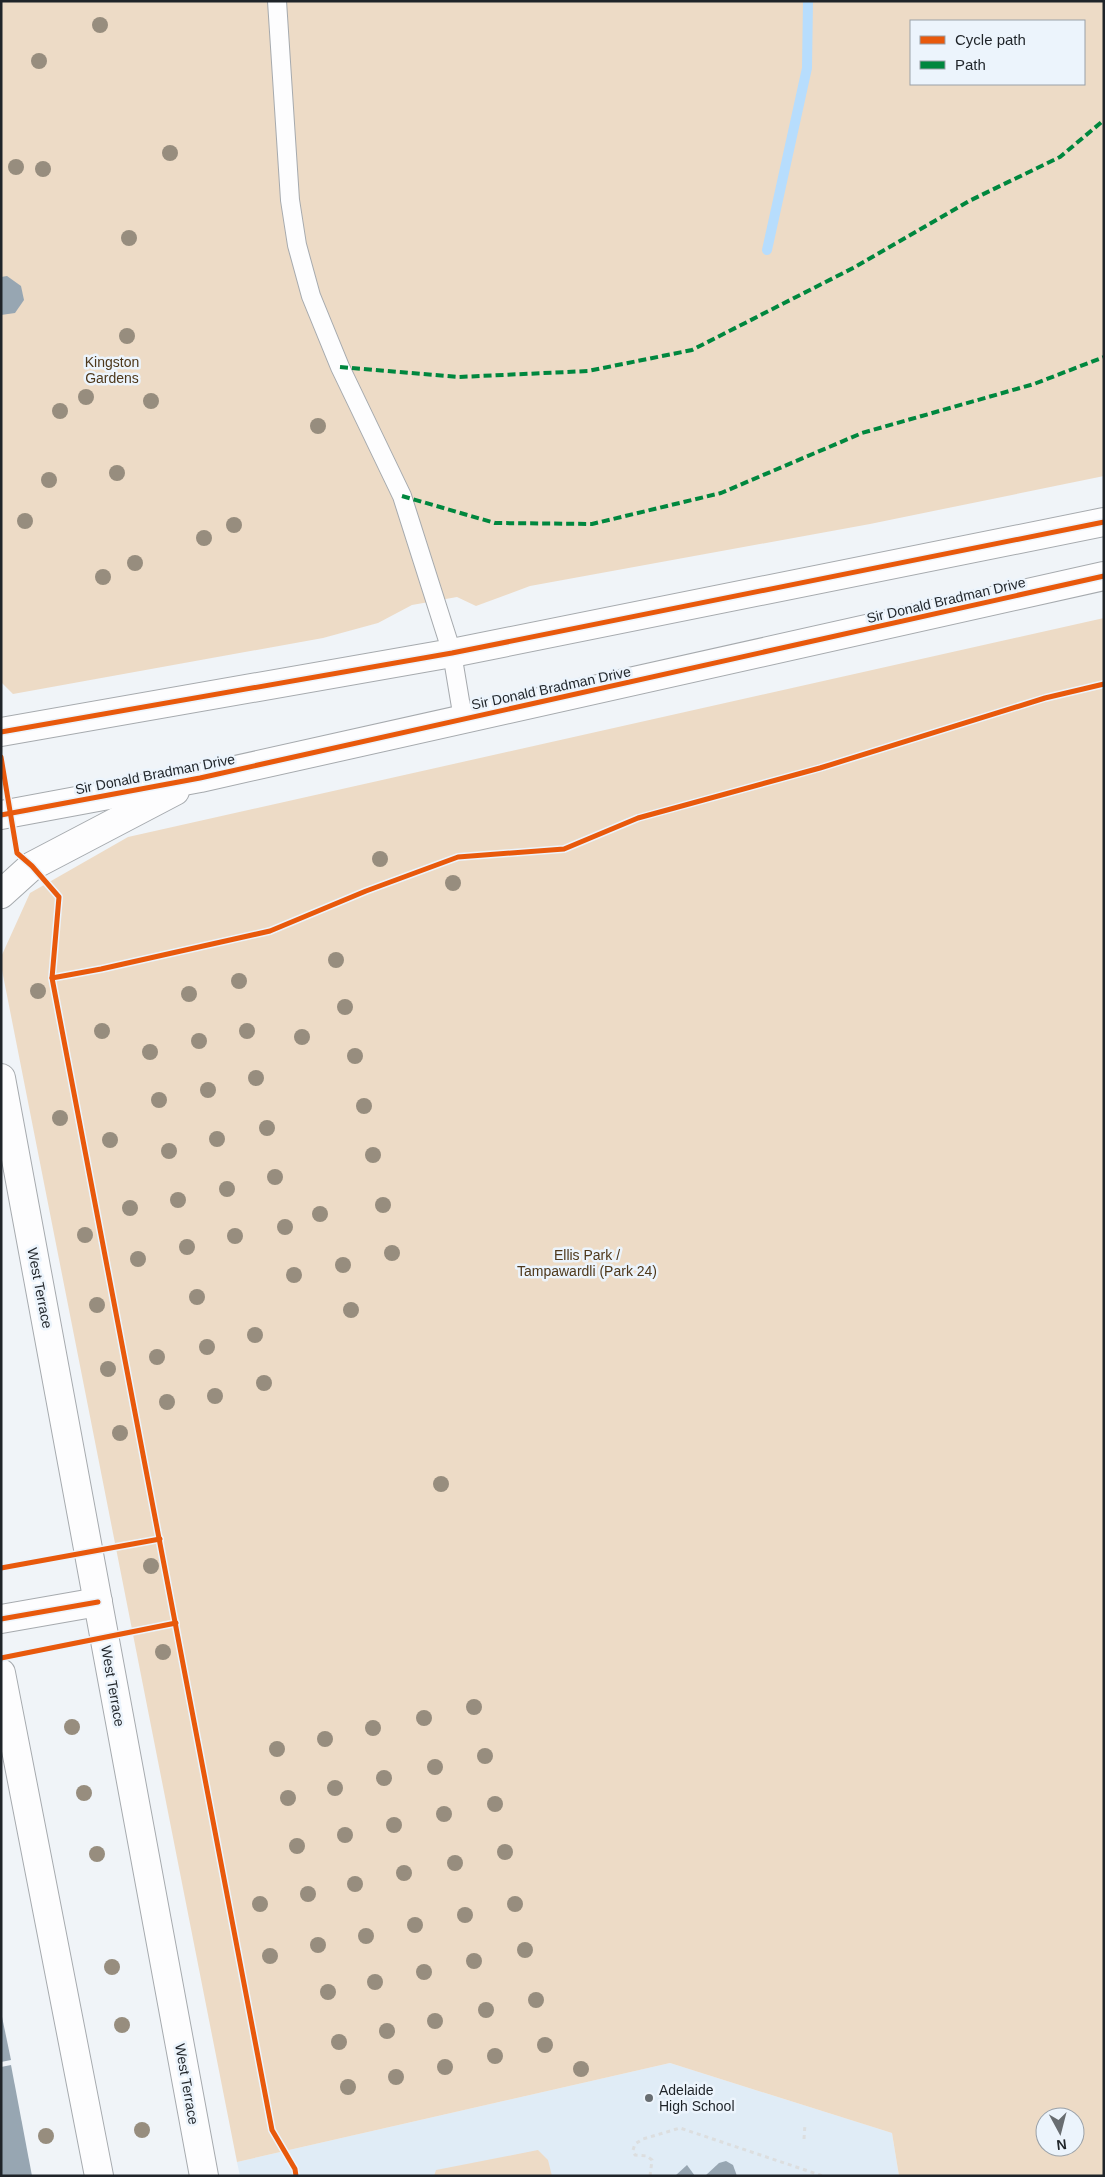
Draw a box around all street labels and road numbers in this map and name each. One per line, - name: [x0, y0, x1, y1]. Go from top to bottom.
- street label: Sir Donald Bradman Drive: [865, 574, 1027, 626]
- street label: Sir Donald Bradman Drive: [470, 663, 632, 713]
- street label: Sir Donald Bradman Drive: [74, 751, 237, 797]
- street label: West Terrace: [24, 1246, 56, 1330]
- street label: West Terrace: [98, 1644, 128, 1728]
- street label: West Terrace: [172, 2042, 202, 2126]

